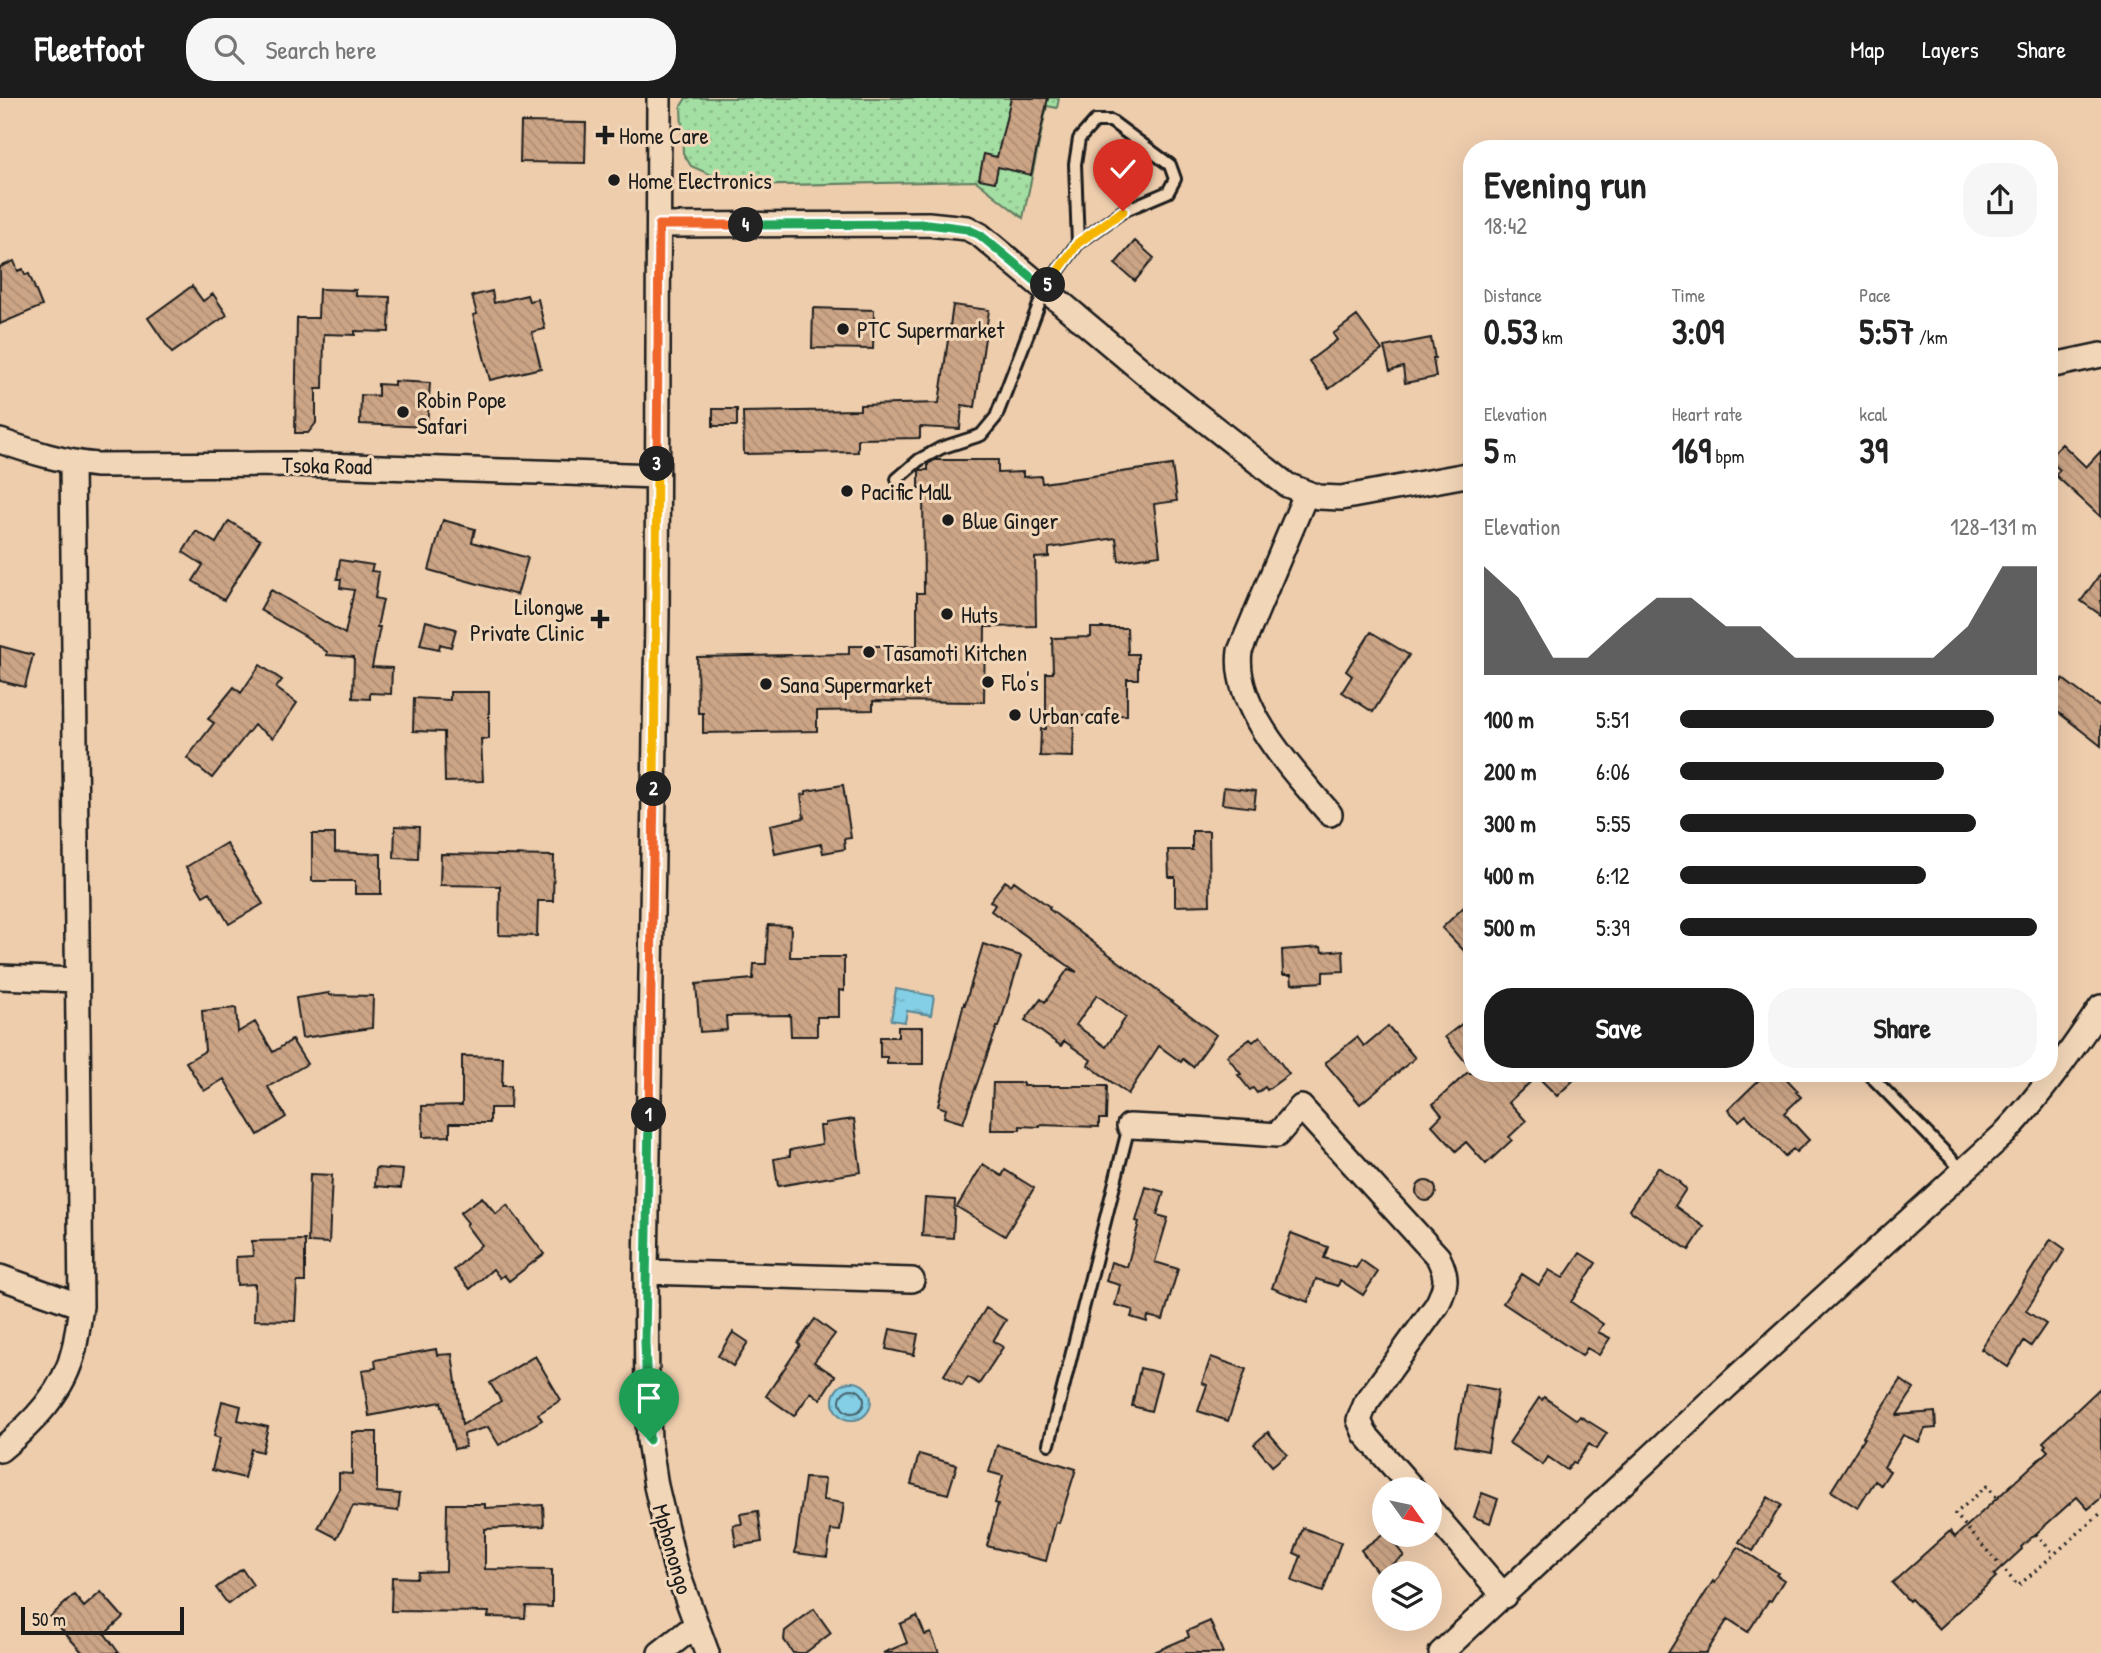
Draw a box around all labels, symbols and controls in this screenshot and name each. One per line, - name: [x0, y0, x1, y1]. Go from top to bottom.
- search box: [186, 18, 676, 81]
- text: Fleetfoot: [35, 27, 144, 71]
- icon: search: [210, 30, 248, 68]
- text: Search here: [266, 32, 377, 67]
- text: Map: [1850, 33, 1884, 65]
- text: Layers: [1922, 33, 1979, 65]
- text: Share: [2017, 33, 2066, 65]
- place label: Home Care: [619, 120, 709, 151]
- marker: Home Care: [597, 127, 613, 143]
- pin: [1093, 139, 1153, 211]
- icon: check: [1104, 150, 1142, 188]
- text: Evening run: [1484, 158, 1647, 210]
- button: share: [1963, 163, 2037, 237]
- place label: Home Electronics: [628, 165, 772, 196]
- marker: Home Electronics: [606, 172, 622, 188]
- pin: 4: [728, 208, 764, 242]
- text: 18:42: [1484, 210, 1527, 241]
- text: 4: [742, 211, 749, 237]
- pin: 5: [1030, 268, 1066, 302]
- text: 5: [1043, 271, 1052, 297]
- text: Distance: [1484, 282, 1542, 308]
- text: Time: [1672, 282, 1705, 308]
- text: Pace: [1859, 282, 1891, 308]
- text: 0.53: [1484, 308, 1538, 355]
- text: 3:09: [1672, 308, 1724, 355]
- text: 5:57: [1859, 308, 1914, 355]
- place label: PTC Supermarket: [857, 314, 1006, 345]
- marker: PTC Supermarket: [835, 321, 851, 337]
- text: km: [1538, 324, 1563, 350]
- text: /km: [1914, 324, 1948, 350]
- place label: Robin Pope Safari: [417, 384, 506, 441]
- text: Elevation: [1484, 401, 1547, 427]
- text: Heart rate: [1672, 401, 1743, 427]
- text: kcal: [1859, 401, 1887, 427]
- marker: Robin Pope Safari: [395, 404, 411, 420]
- text: 5: [1484, 427, 1499, 474]
- text: 169: [1672, 427, 1711, 474]
- text: 39: [1859, 427, 1888, 474]
- text: m: [1499, 443, 1516, 469]
- text: bpm: [1711, 443, 1744, 469]
- pin: 3: [640, 446, 674, 482]
- street label: Tsoka Road: [282, 449, 373, 481]
- text: 3: [652, 450, 661, 476]
- place label: Pacific Mall: [861, 476, 952, 507]
- marker: Pacific Mall: [839, 483, 855, 499]
- place label: Blue Ginger: [962, 505, 1058, 536]
- text: Elevation: [1484, 511, 1560, 542]
- text: 128–131 m: [1950, 511, 2037, 542]
- marker: Blue Ginger: [940, 512, 956, 528]
- place label: Lilongwe Private Clinic: [470, 591, 584, 648]
- place label: Huts: [961, 599, 998, 630]
- marker: Huts: [939, 606, 955, 622]
- marker: Lilongwe Private Clinic: [590, 609, 610, 629]
- place label: Tasamoti Kitchen: [883, 637, 1027, 668]
- marker: Tasamoti Kitchen: [861, 644, 877, 660]
- place label: Flo's: [1001, 667, 1039, 698]
- place label: Sana Supermarket: [780, 669, 933, 700]
- marker: Flo's: [980, 674, 996, 690]
- marker: Sana Supermarket: [758, 676, 774, 692]
- place label: Urban cafe: [1029, 700, 1120, 731]
- text: 100 m: [1484, 704, 1534, 735]
- text: 5:51: [1596, 704, 1629, 735]
- marker: Urban cafe: [1007, 707, 1023, 723]
- text: 200 m: [1484, 756, 1536, 787]
- text: 6:06: [1596, 756, 1630, 787]
- pin: 2: [636, 772, 672, 806]
- text: 2: [649, 775, 658, 801]
- text: 300 m: [1484, 808, 1536, 839]
- text: 5:55: [1596, 808, 1631, 839]
- text: 400 m: [1484, 860, 1534, 891]
- text: 6:12: [1596, 860, 1630, 891]
- text: 500 m: [1484, 912, 1535, 943]
- text: 5:39: [1596, 912, 1630, 943]
- button: Save: [1484, 988, 1754, 1068]
- button: Share: [1768, 988, 2037, 1068]
- pin: 1: [632, 1098, 666, 1132]
- text: 1: [645, 1101, 652, 1127]
- pin: [619, 1368, 679, 1440]
- icon: arrive: [630, 1379, 668, 1417]
- north arrow: [1372, 1477, 1442, 1547]
- map controls: [1372, 1477, 1442, 1631]
- street label: Mphonongo: [645, 1500, 701, 1598]
- button: layers: [1372, 1561, 1442, 1631]
- scale bar: [21, 1604, 184, 1636]
- text: 50 m: [32, 1606, 66, 1632]

